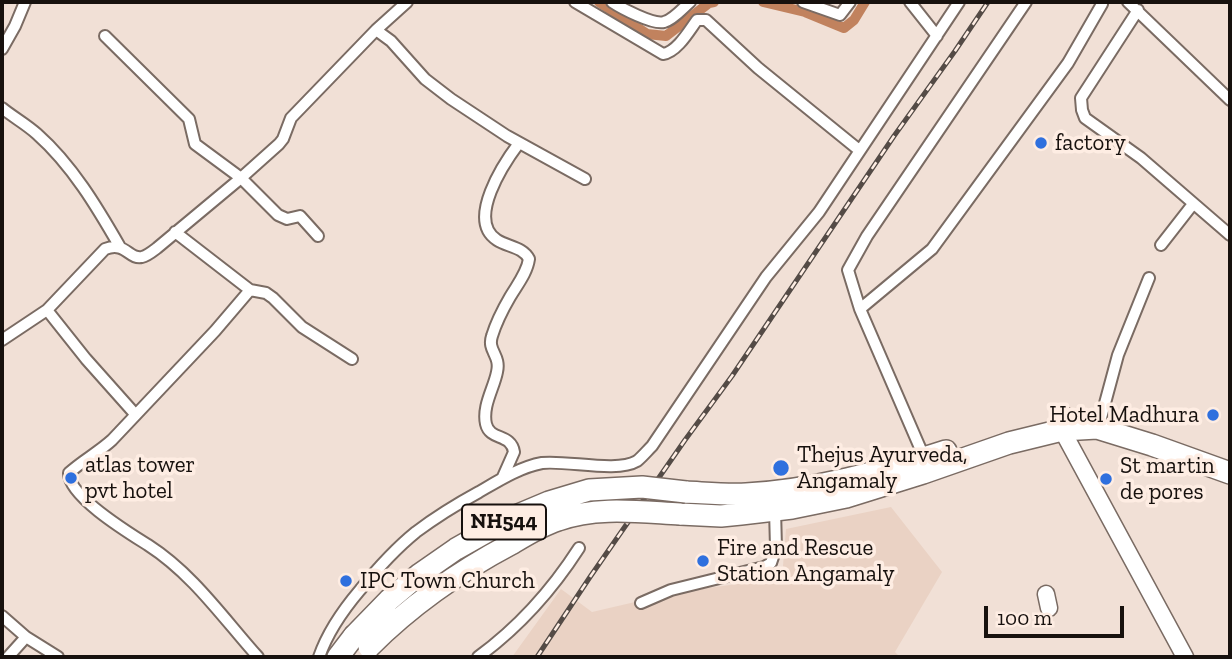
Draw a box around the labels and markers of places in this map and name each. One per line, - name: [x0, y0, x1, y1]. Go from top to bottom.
- place label: factory: [1055, 129, 1126, 157]
- marker: factory: [1033, 135, 1049, 151]
- place label: Hotel Madhura: [1049, 401, 1199, 429]
- marker: Hotel Madhura: [1205, 407, 1221, 423]
- place label: Thejus Ayurveda, Angamaly: [797, 441, 968, 495]
- place label: atlas tower pvt hotel: [85, 451, 195, 505]
- place label: St martin de pores: [1120, 452, 1215, 506]
- marker: Thejus Ayurveda, Angamaly: [771, 458, 791, 478]
- marker: atlas tower pvt hotel: [63, 470, 79, 486]
- marker: St martin de pores: [1098, 471, 1114, 487]
- place label: Fire and Rescue Station Angamaly: [717, 534, 894, 588]
- marker: Fire and Rescue Station Angamaly: [695, 553, 711, 569]
- place label: IPC Town Church: [360, 567, 535, 595]
- marker: IPC Town Church: [338, 573, 354, 589]

